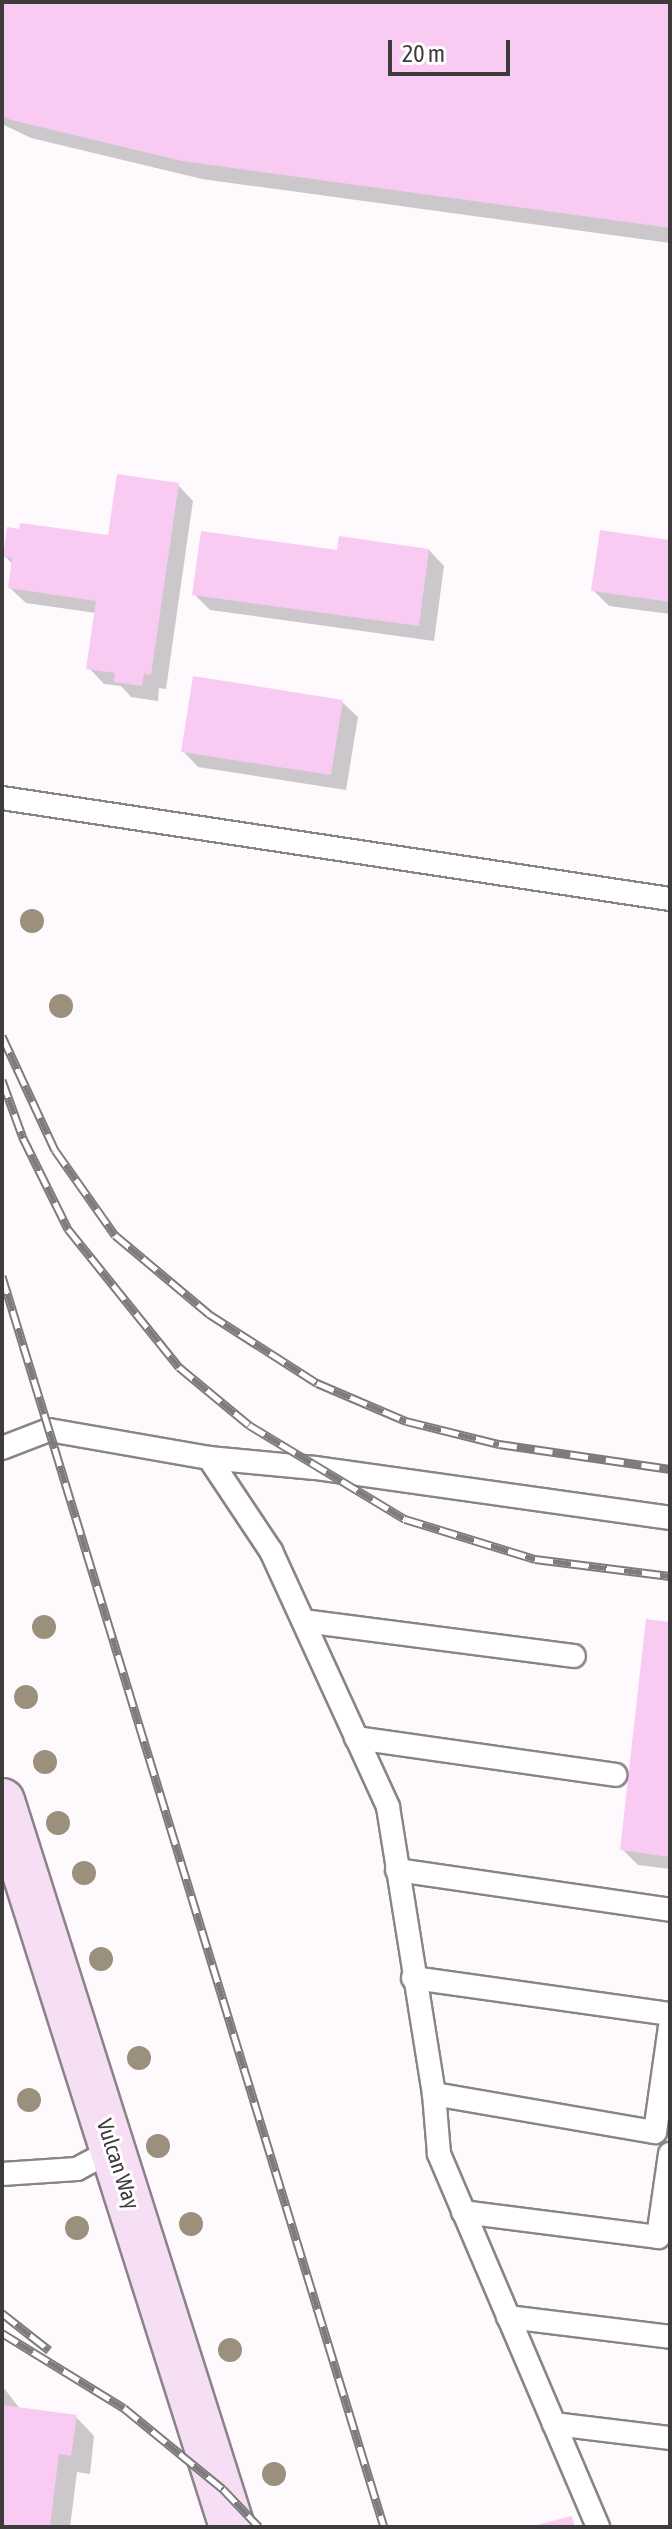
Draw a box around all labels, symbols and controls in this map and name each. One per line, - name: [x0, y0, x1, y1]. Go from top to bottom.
- scale bar: [392, 24, 514, 74]
- text: 20 m: [402, 40, 445, 67]
- street label: Vulcan Way: [91, 2116, 145, 2212]

